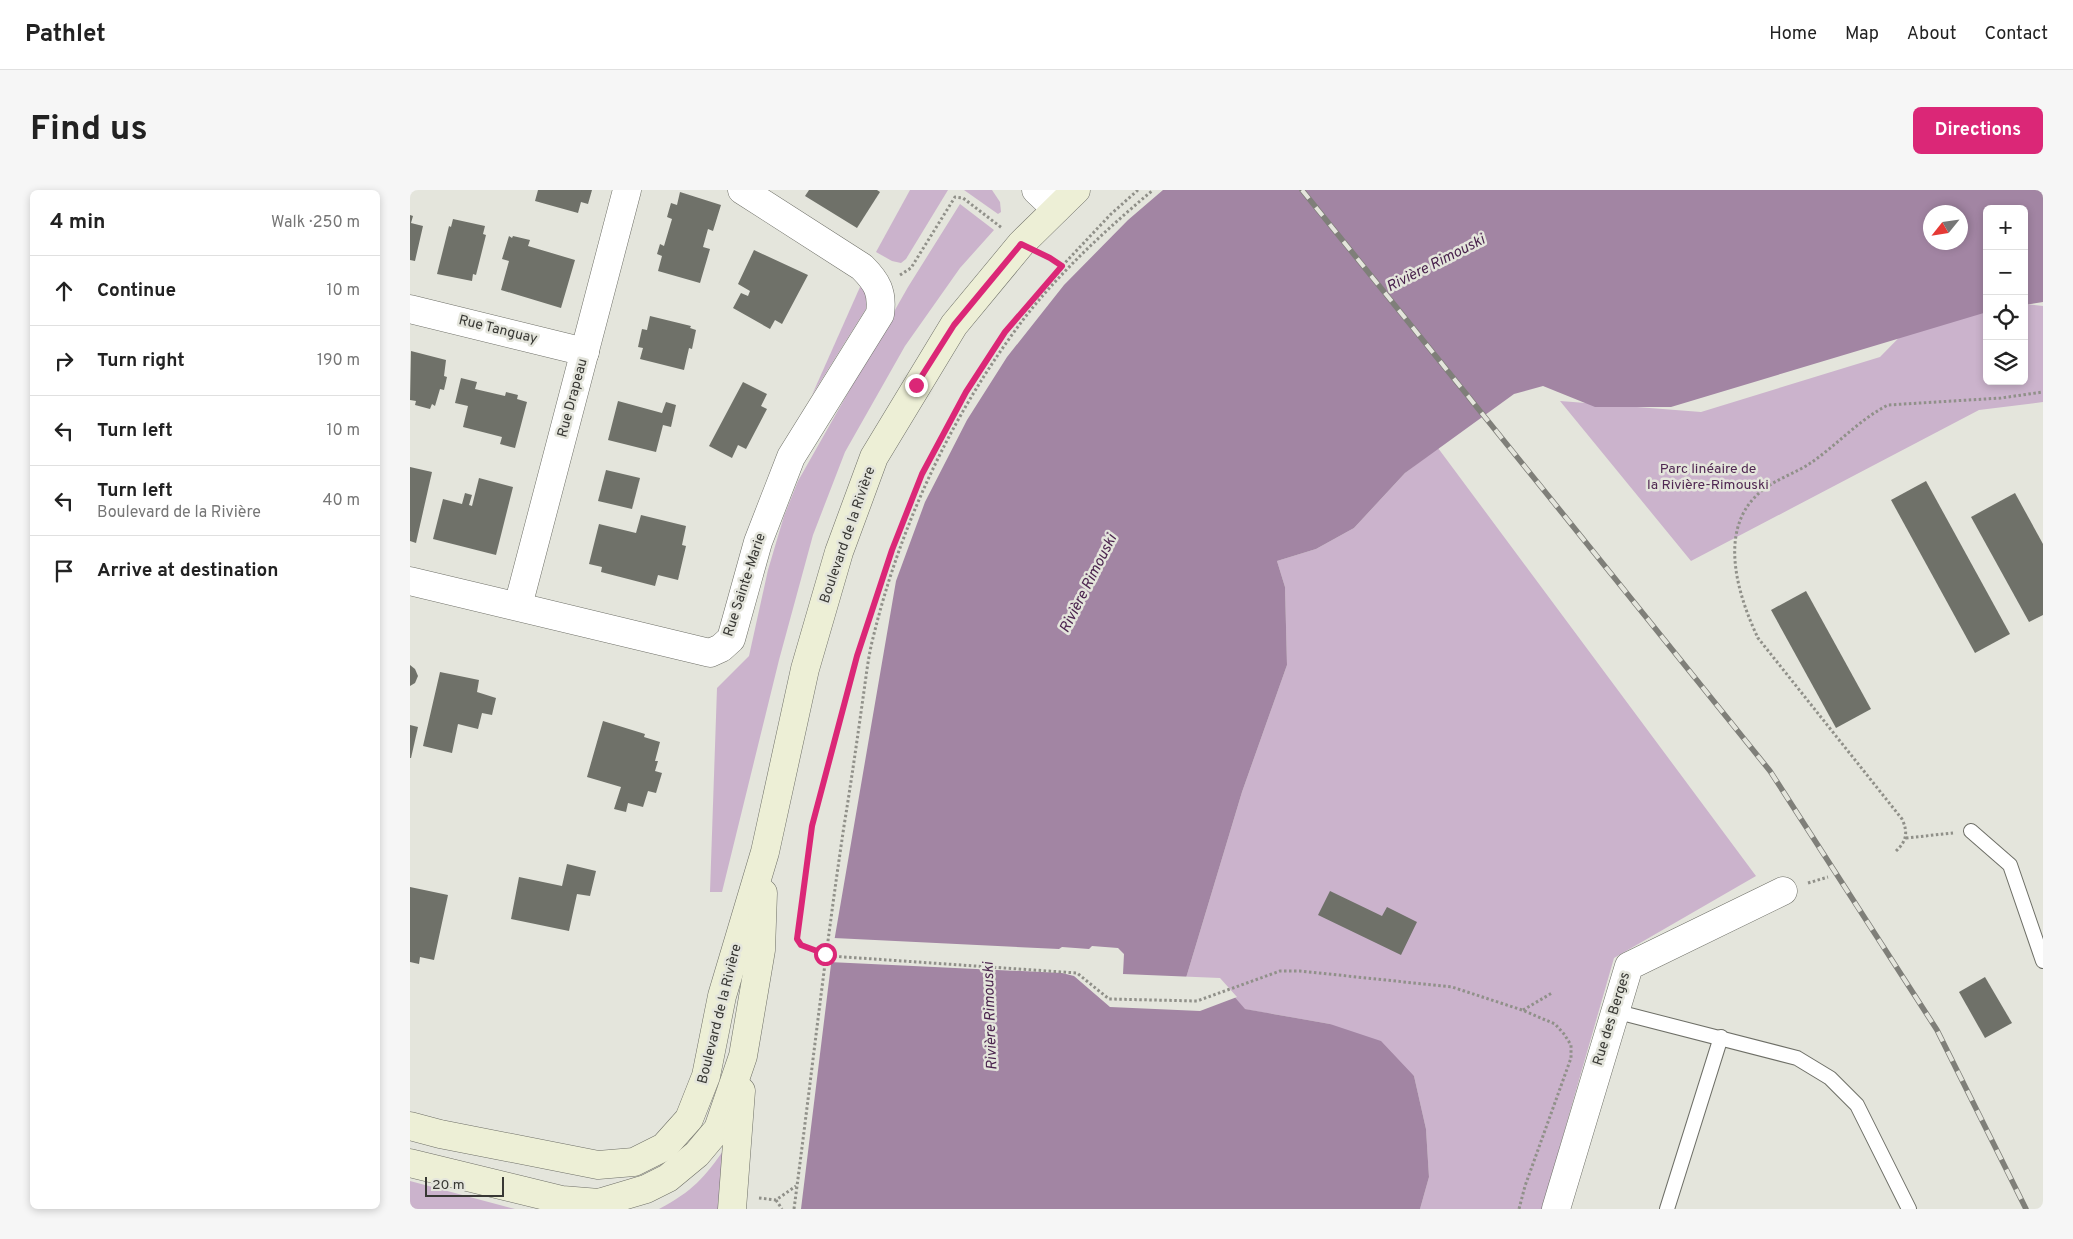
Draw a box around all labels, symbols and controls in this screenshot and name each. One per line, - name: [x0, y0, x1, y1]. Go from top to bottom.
- text: Pathlet: [25, 20, 106, 50]
- text: Home: [1769, 23, 1817, 46]
- text: Map: [1845, 23, 1879, 46]
- text: About: [1907, 23, 1956, 46]
- text: Contact: [1984, 23, 2048, 46]
- button: Directions: [1913, 107, 2043, 154]
- text: Find us: [30, 108, 148, 152]
- north arrow: [1923, 205, 1968, 250]
- map controls: [1983, 205, 2028, 385]
- button: +: [1983, 205, 2028, 250]
- text: 4 min: [50, 209, 106, 236]
- text: Walk · 250 m: [271, 213, 360, 233]
- water label: Rivière Rimouski: [1383, 230, 1490, 297]
- button: −: [1983, 250, 2028, 295]
- icon: ahead: [50, 277, 78, 305]
- text: Continue: [97, 279, 176, 303]
- text: 10 m: [326, 281, 360, 301]
- button: locate: [1983, 295, 2028, 340]
- street label: Rue Tanguay: [457, 312, 539, 348]
- button: layers: [1983, 340, 2028, 385]
- icon: right: [50, 347, 78, 375]
- text: Turn right: [97, 349, 185, 373]
- text: 190 m: [317, 351, 360, 371]
- street label: Rue Drapeau: [554, 357, 592, 439]
- route end: [905, 374, 928, 397]
- icon: left: [50, 417, 78, 445]
- text: Turn left: [97, 419, 173, 443]
- text: 10 m: [326, 421, 360, 441]
- park label: Parc linéaire de la Rivière-Rimouski: [1647, 461, 1769, 494]
- street label: Boulevard de la Rivière: [817, 464, 879, 606]
- text: Turn left: [97, 479, 173, 503]
- icon: left: [50, 487, 78, 515]
- text: 40 m: [322, 491, 360, 511]
- text: Boulevard de la Rivière: [97, 503, 261, 523]
- water label: Rivière Rimouski: [1056, 530, 1123, 637]
- street label: Rue Sainte-Marie: [720, 531, 770, 639]
- icon: arrive: [50, 557, 78, 585]
- text: Arrive at destination: [97, 559, 278, 583]
- street label: Boulevard de la Rivière: [694, 942, 746, 1086]
- route start: [814, 943, 837, 966]
- water label: Rivière Rimouski: [980, 960, 1002, 1070]
- street label: Rue des Berges: [1590, 970, 1634, 1068]
- scale bar: [425, 1174, 504, 1197]
- text: 20 m: [432, 1177, 465, 1194]

